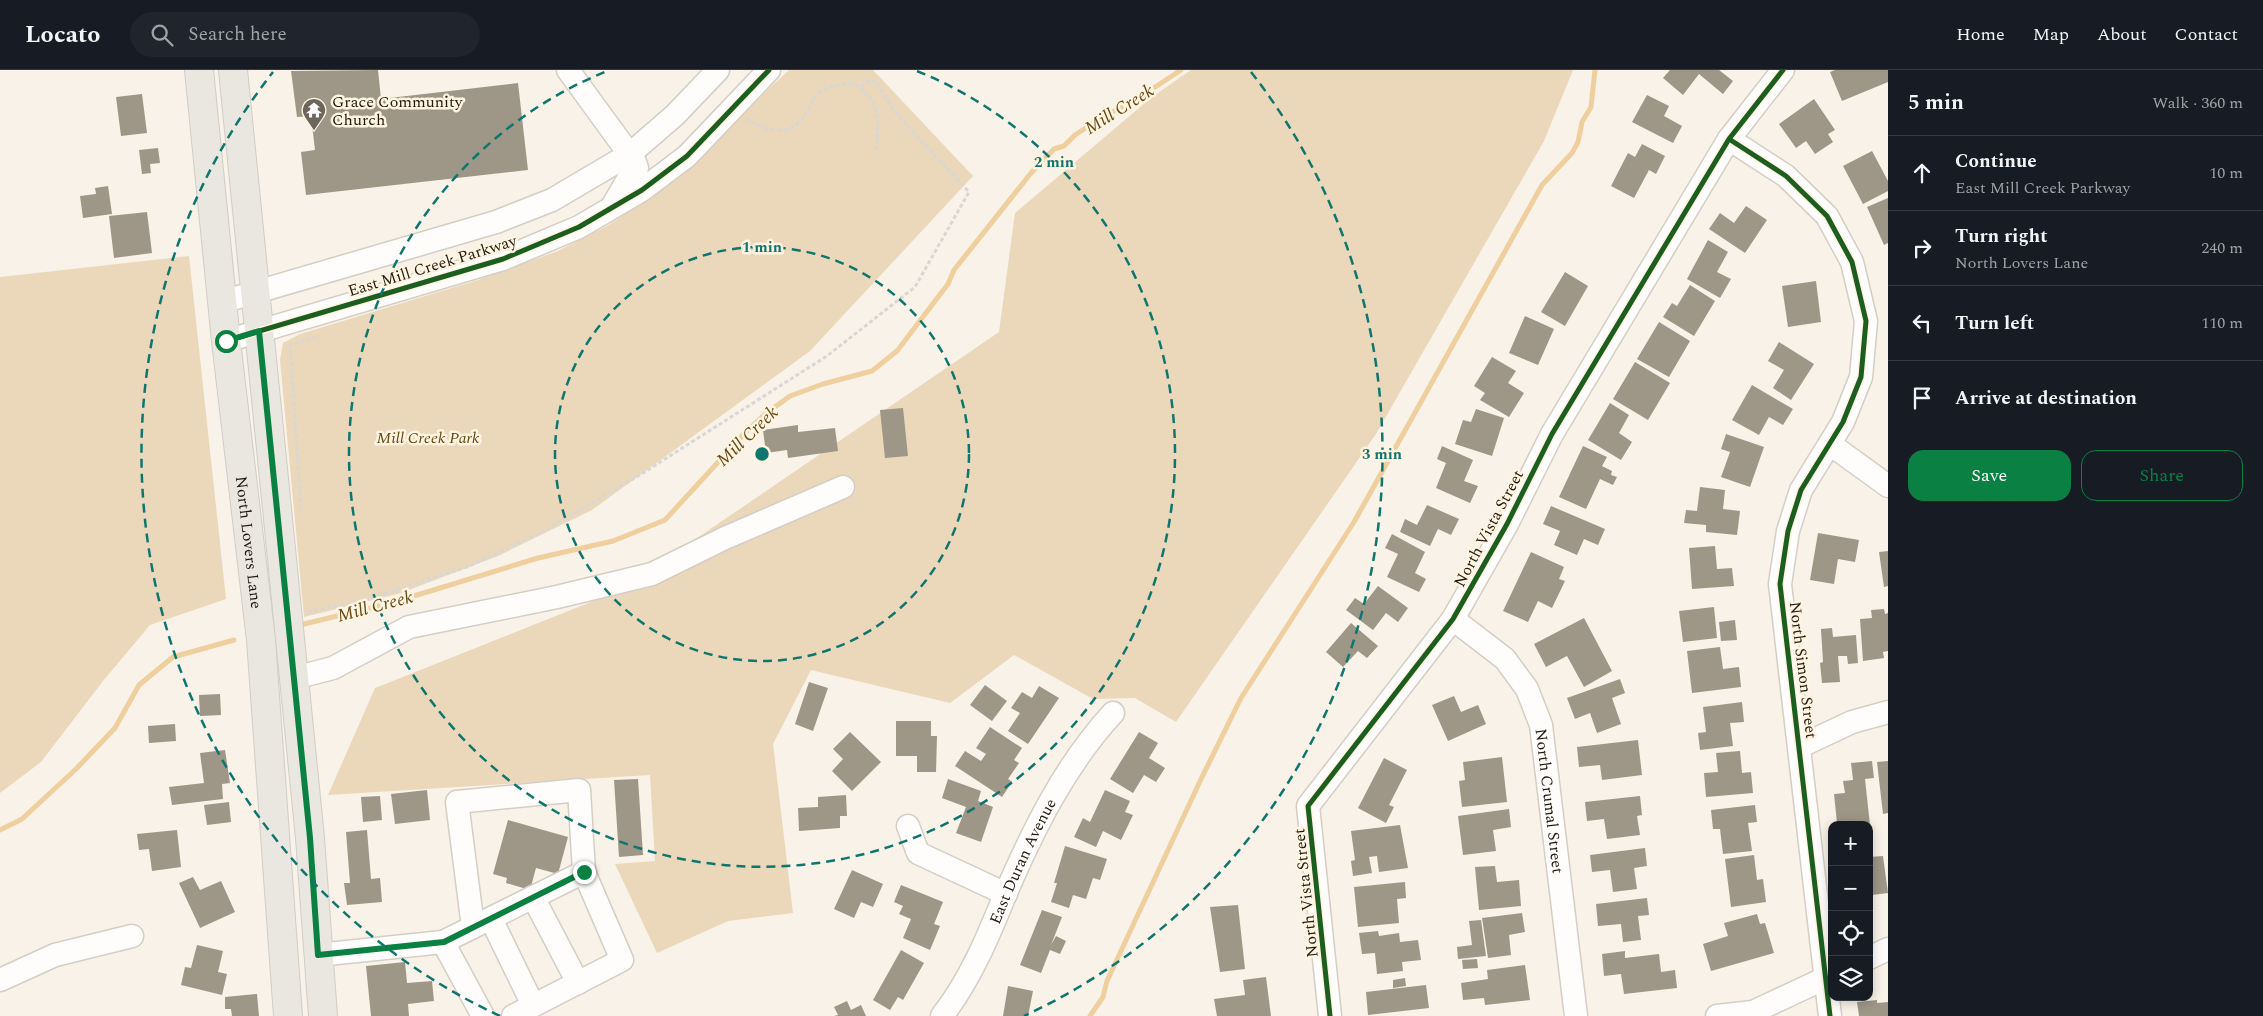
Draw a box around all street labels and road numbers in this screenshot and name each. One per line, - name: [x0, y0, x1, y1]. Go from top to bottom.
- street label: East Mill Creek Parkway: [345, 228, 521, 303]
- street label: North Vista Street: [1448, 465, 1530, 591]
- street label: North Lovers Lane: [229, 475, 268, 610]
- street label: North Simon Street: [1783, 600, 1823, 740]
- street label: North Crumal Street: [1529, 727, 1570, 875]
- street label: East Duran Avenue: [983, 794, 1063, 928]
- street label: North Vista Street: [1287, 827, 1325, 959]

